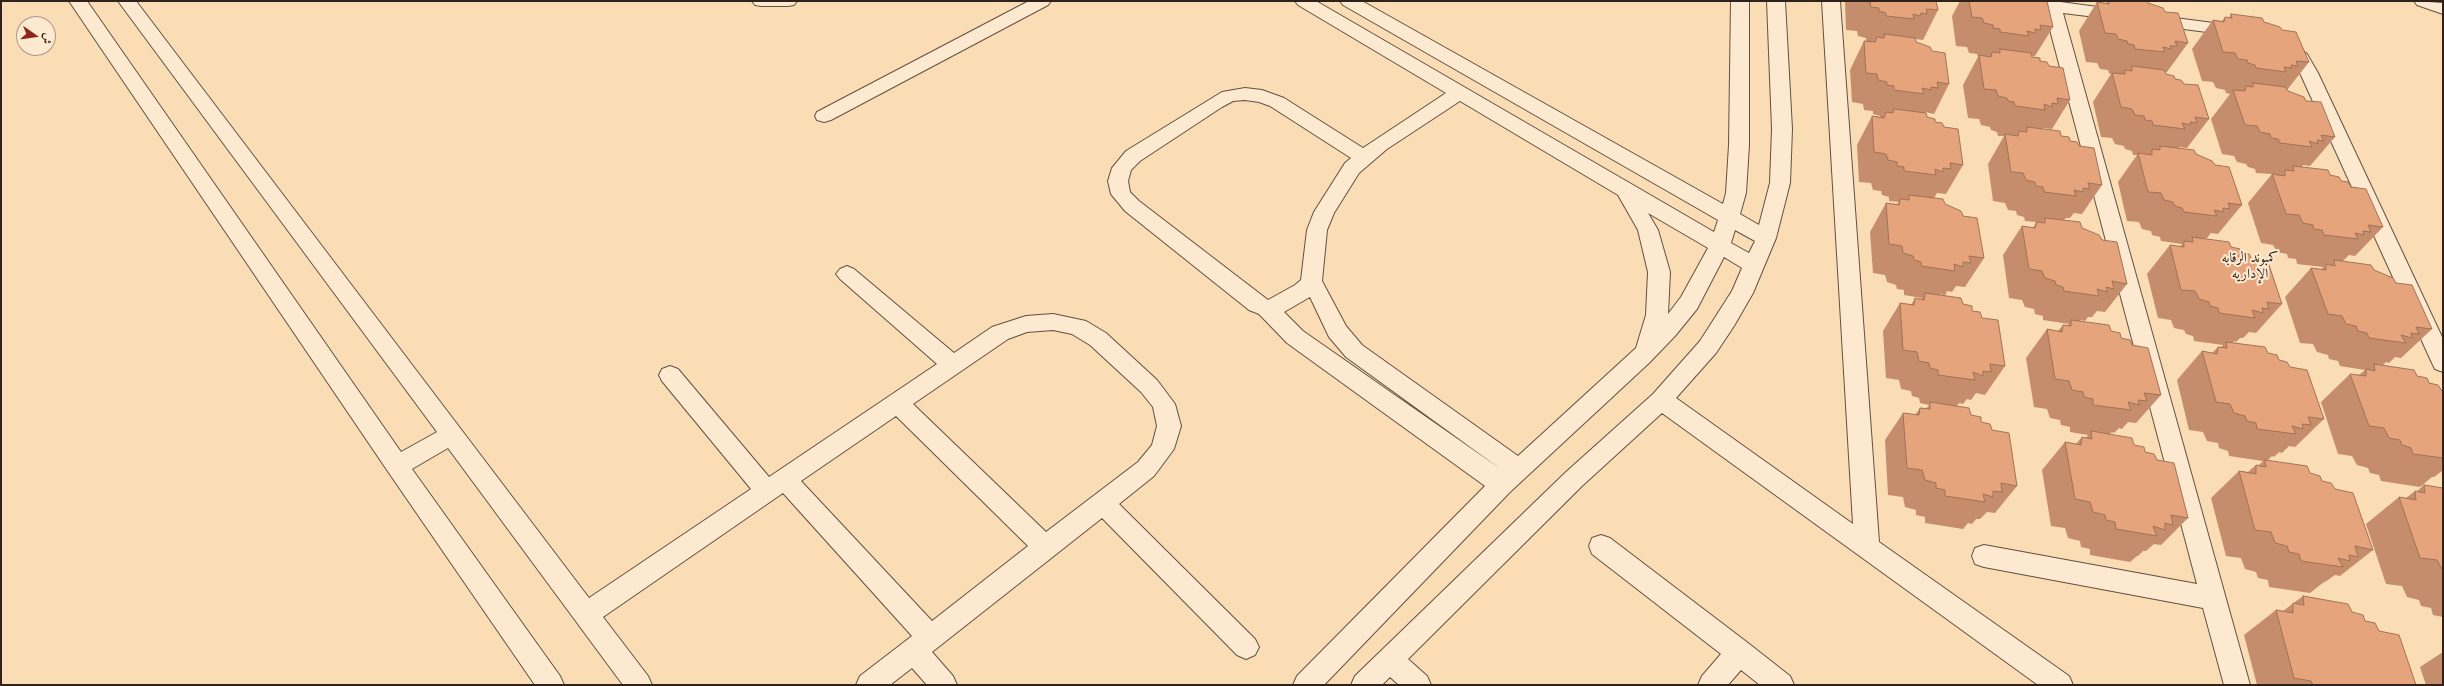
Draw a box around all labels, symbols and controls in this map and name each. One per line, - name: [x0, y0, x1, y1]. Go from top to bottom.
- north arrow: [16, 16, 56, 56]
- text: ش: [39, 32, 56, 46]
- district label: كمبوند الرقابه الإداريه: [2221, 251, 2279, 284]

